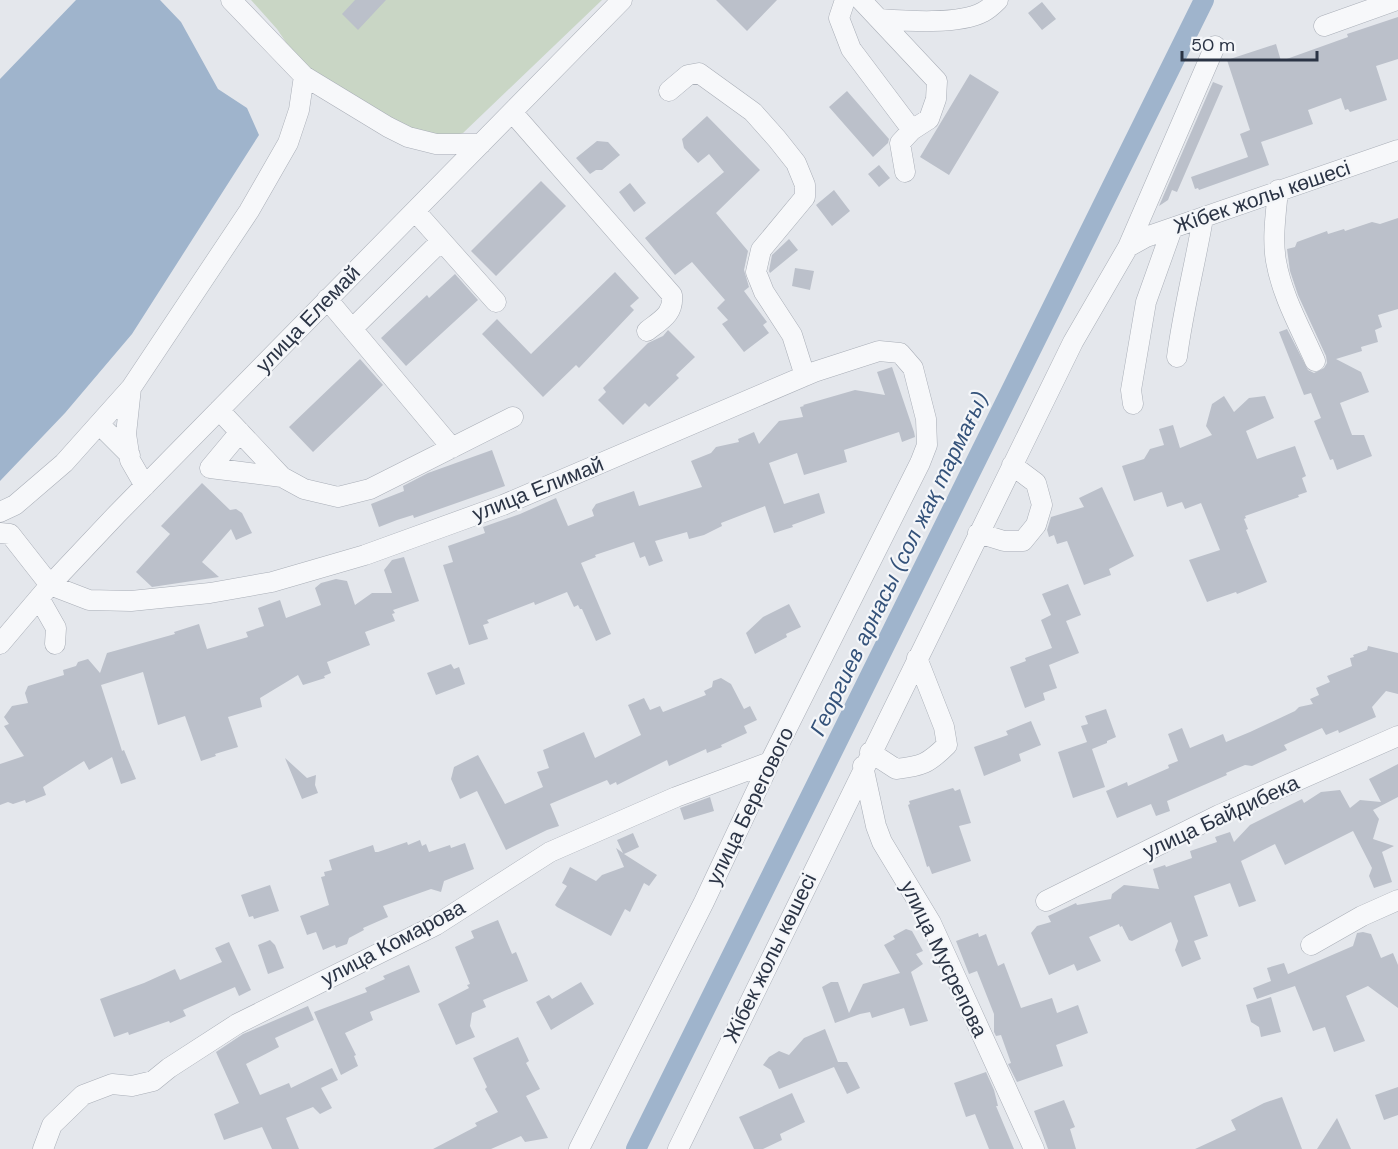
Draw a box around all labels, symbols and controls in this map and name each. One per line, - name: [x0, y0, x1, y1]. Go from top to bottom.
- scale bar: [1182, 24, 1317, 62]
- text: 50 m: [1191, 33, 1235, 57]
- street label: Жібек жолы көшесі: [1170, 154, 1354, 240]
- street label: улица Елемай: [250, 259, 366, 379]
- water label: Георгиев арнасы (сол жақ тармағы): [803, 387, 995, 741]
- street label: улица Елимай: [468, 450, 608, 528]
- street label: улица Берегового: [700, 722, 800, 890]
- street label: улица Байдибека: [1138, 768, 1304, 865]
- street label: Жібек жолы көшесі: [717, 869, 823, 1047]
- street label: улица Мусрепова: [894, 876, 994, 1042]
- street label: улица Комарова: [316, 893, 470, 993]

